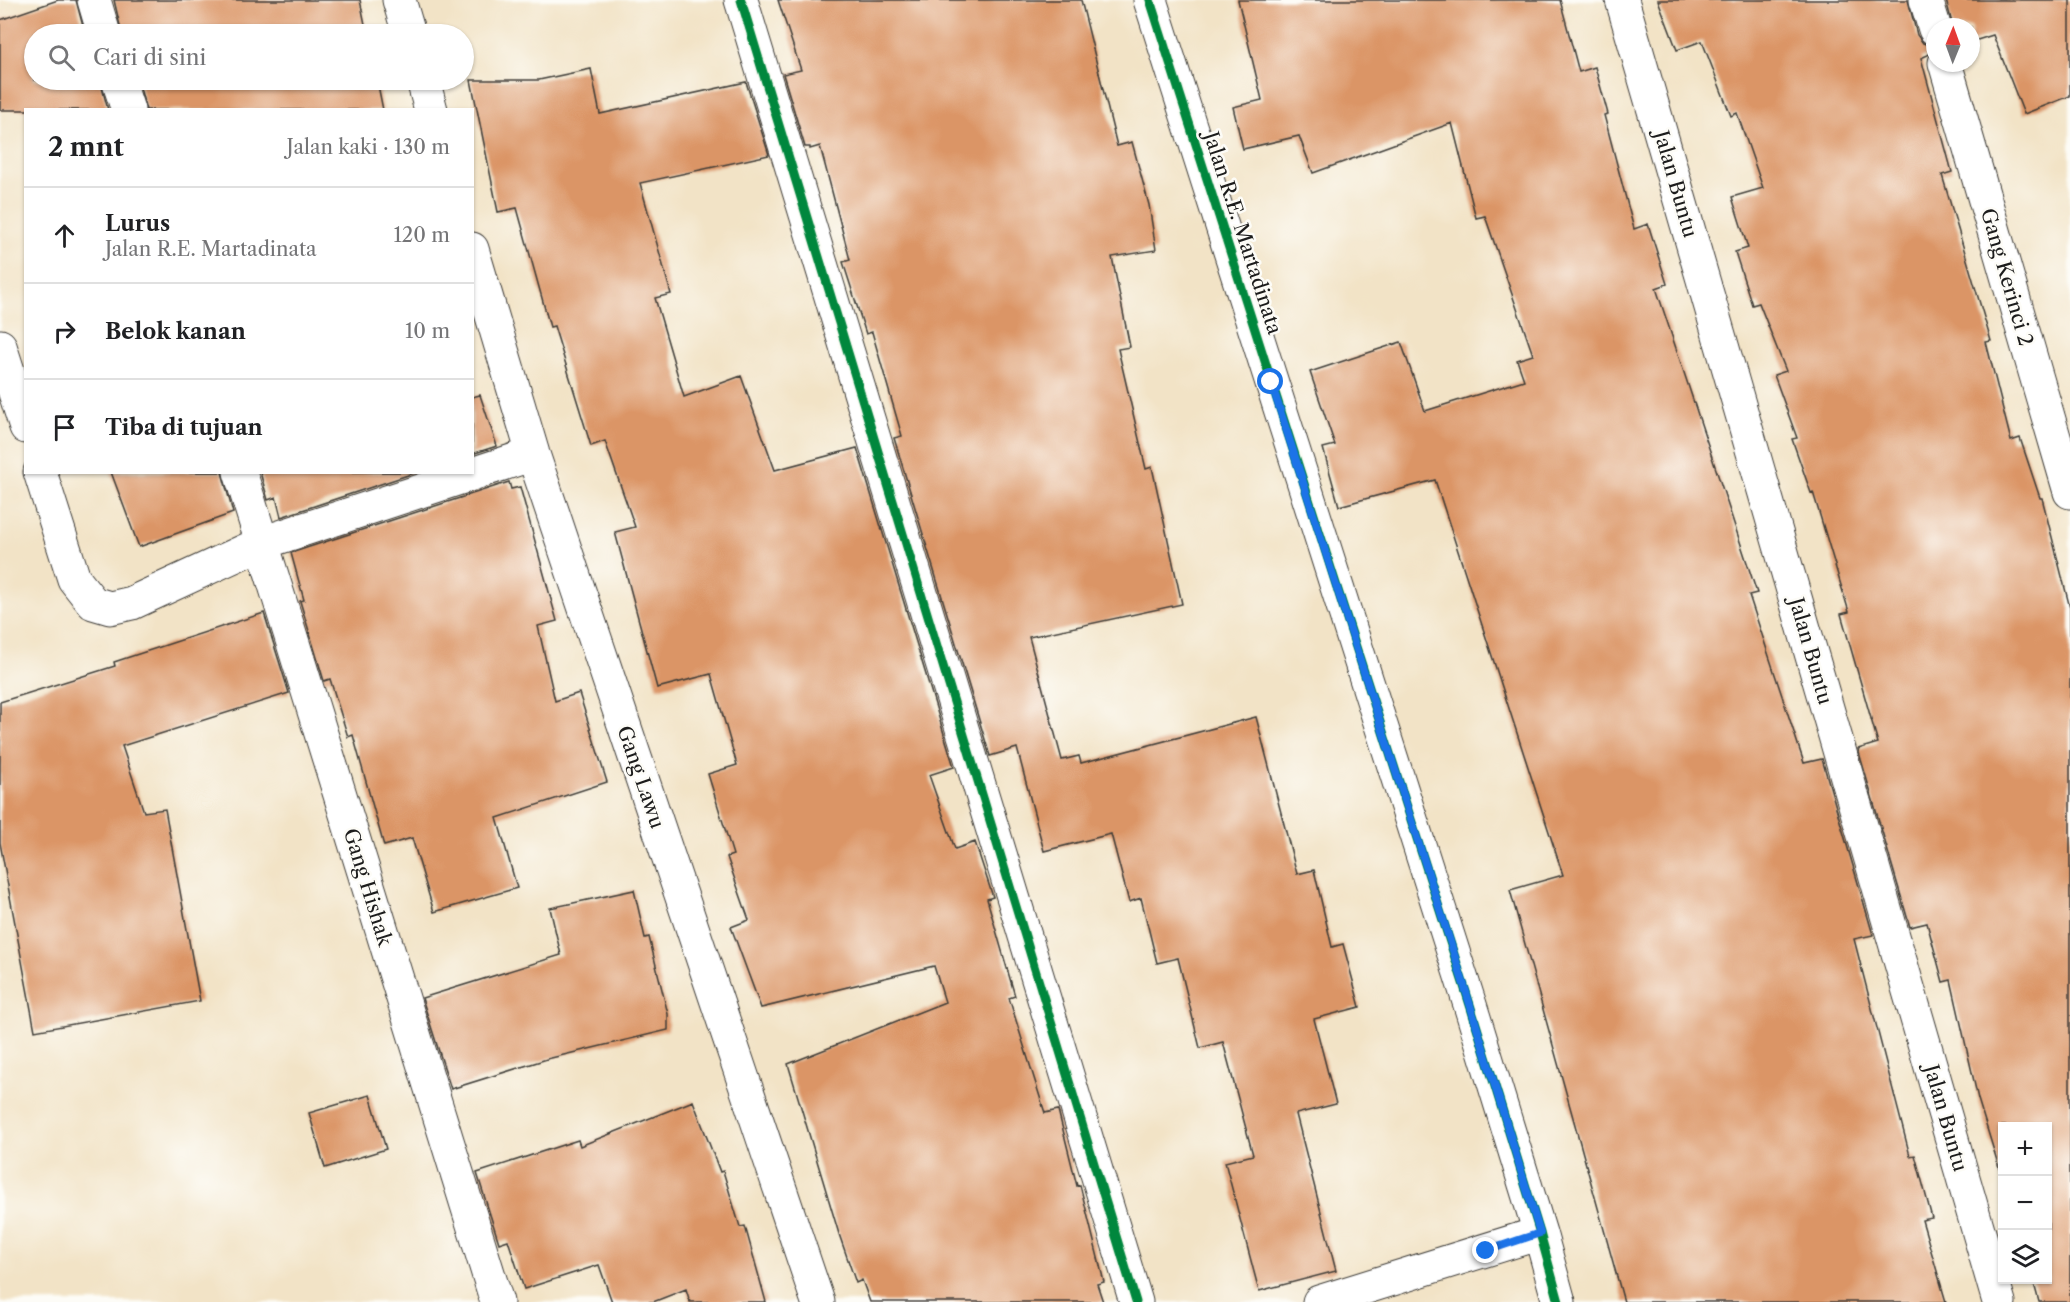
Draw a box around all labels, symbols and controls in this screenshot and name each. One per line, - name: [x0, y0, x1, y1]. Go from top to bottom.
- north arrow: [1926, 18, 1980, 72]
- search box: [24, 24, 474, 90]
- icon: search: [45, 41, 78, 74]
- text: Cari di sini: [93, 44, 206, 71]
- street label: Jalan Buntu: [1648, 125, 1703, 240]
- street label: Jalan R.E. Martadinata: [1198, 126, 1287, 338]
- text: 2 mnt: [48, 131, 124, 163]
- text: Jalan kaki · 130 m: [287, 135, 450, 159]
- street label: Gang Kerinci 2: [1976, 206, 2038, 348]
- text: Lurus: [105, 210, 170, 237]
- icon: ahead: [48, 219, 81, 252]
- text: 120 m: [393, 223, 450, 247]
- text: Jalan R.E. Martadinata: [105, 237, 317, 261]
- icon: right: [48, 315, 81, 348]
- text: Belok kanan: [105, 318, 246, 345]
- text: 10 m: [405, 319, 450, 343]
- route start: [1257, 368, 1283, 394]
- icon: arrive: [48, 411, 81, 444]
- text: Tiba di tujuan: [105, 414, 263, 441]
- street label: Jalan Buntu: [1783, 592, 1838, 707]
- street label: Gang Lawu: [612, 722, 670, 832]
- street label: Gang Hishak: [339, 825, 398, 950]
- street label: Jalan Buntu: [1918, 1059, 1973, 1174]
- map controls: [1998, 1122, 2052, 1284]
- button: +: [1998, 1122, 2052, 1176]
- button: −: [1998, 1176, 2052, 1230]
- button: layers: [1998, 1230, 2052, 1284]
- route end: [1472, 1237, 1498, 1263]

